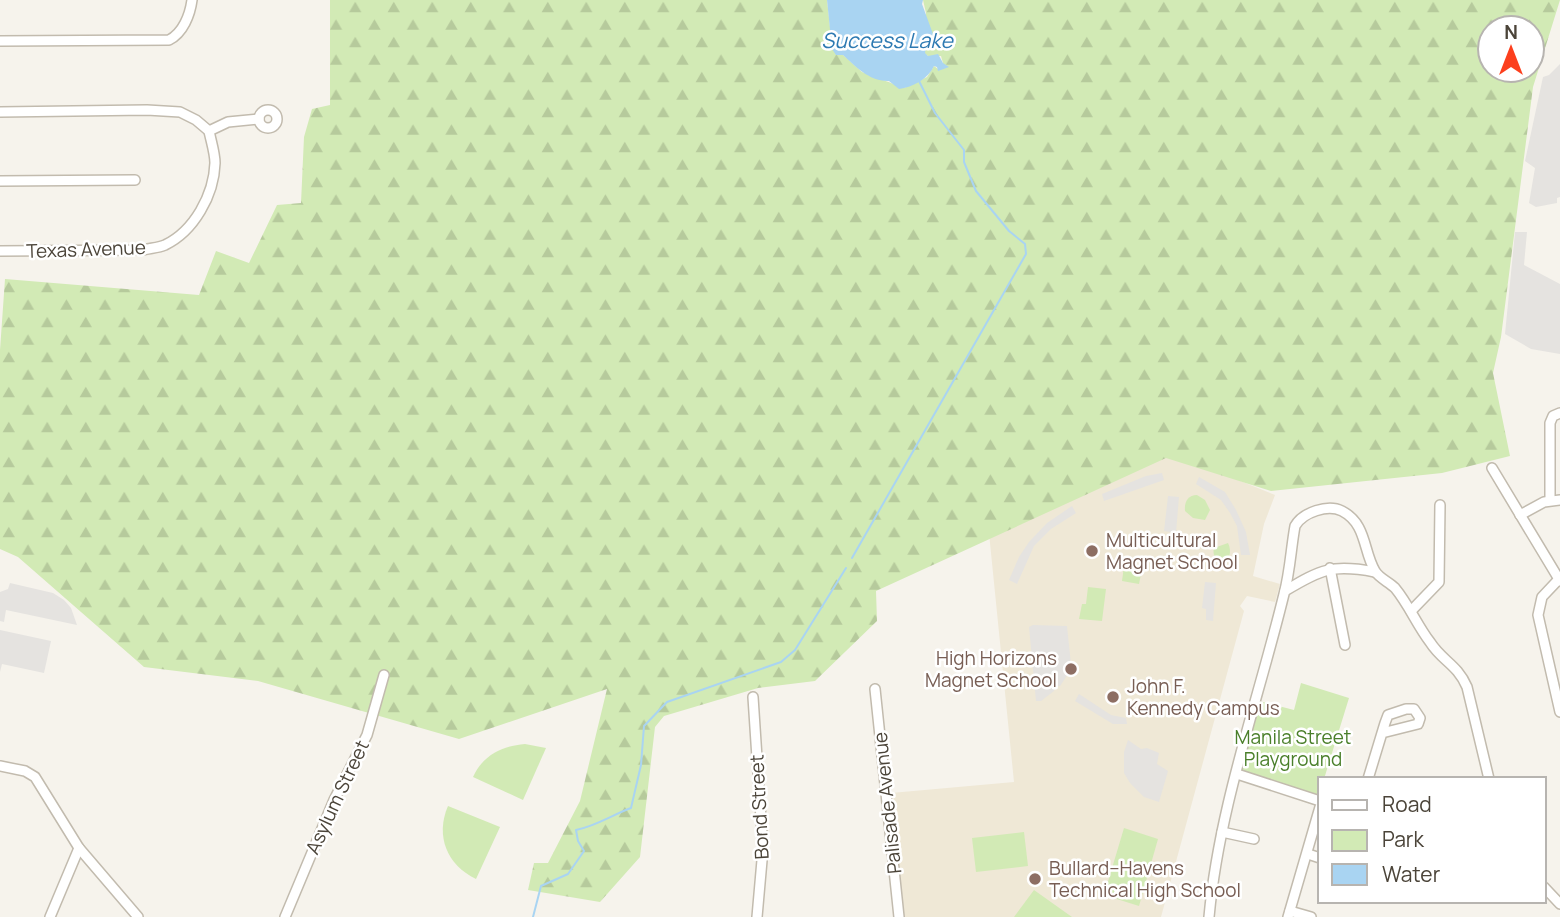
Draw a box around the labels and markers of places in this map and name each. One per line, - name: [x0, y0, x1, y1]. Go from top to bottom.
- place label: Multicultural Magnet School: [1106, 527, 1238, 575]
- marker: Multicultural Magnet School: [1084, 543, 1100, 559]
- place label: High Horizons Magnet School: [925, 645, 1057, 693]
- marker: High Horizons Magnet School: [1063, 661, 1079, 677]
- place label: John F. Kennedy Campus: [1127, 673, 1280, 721]
- marker: John F. Kennedy Campus: [1105, 689, 1121, 705]
- place label: Bullard–Havens Technical High School: [1049, 855, 1241, 903]
- marker: Bullard–Havens Technical High School: [1027, 871, 1043, 887]

